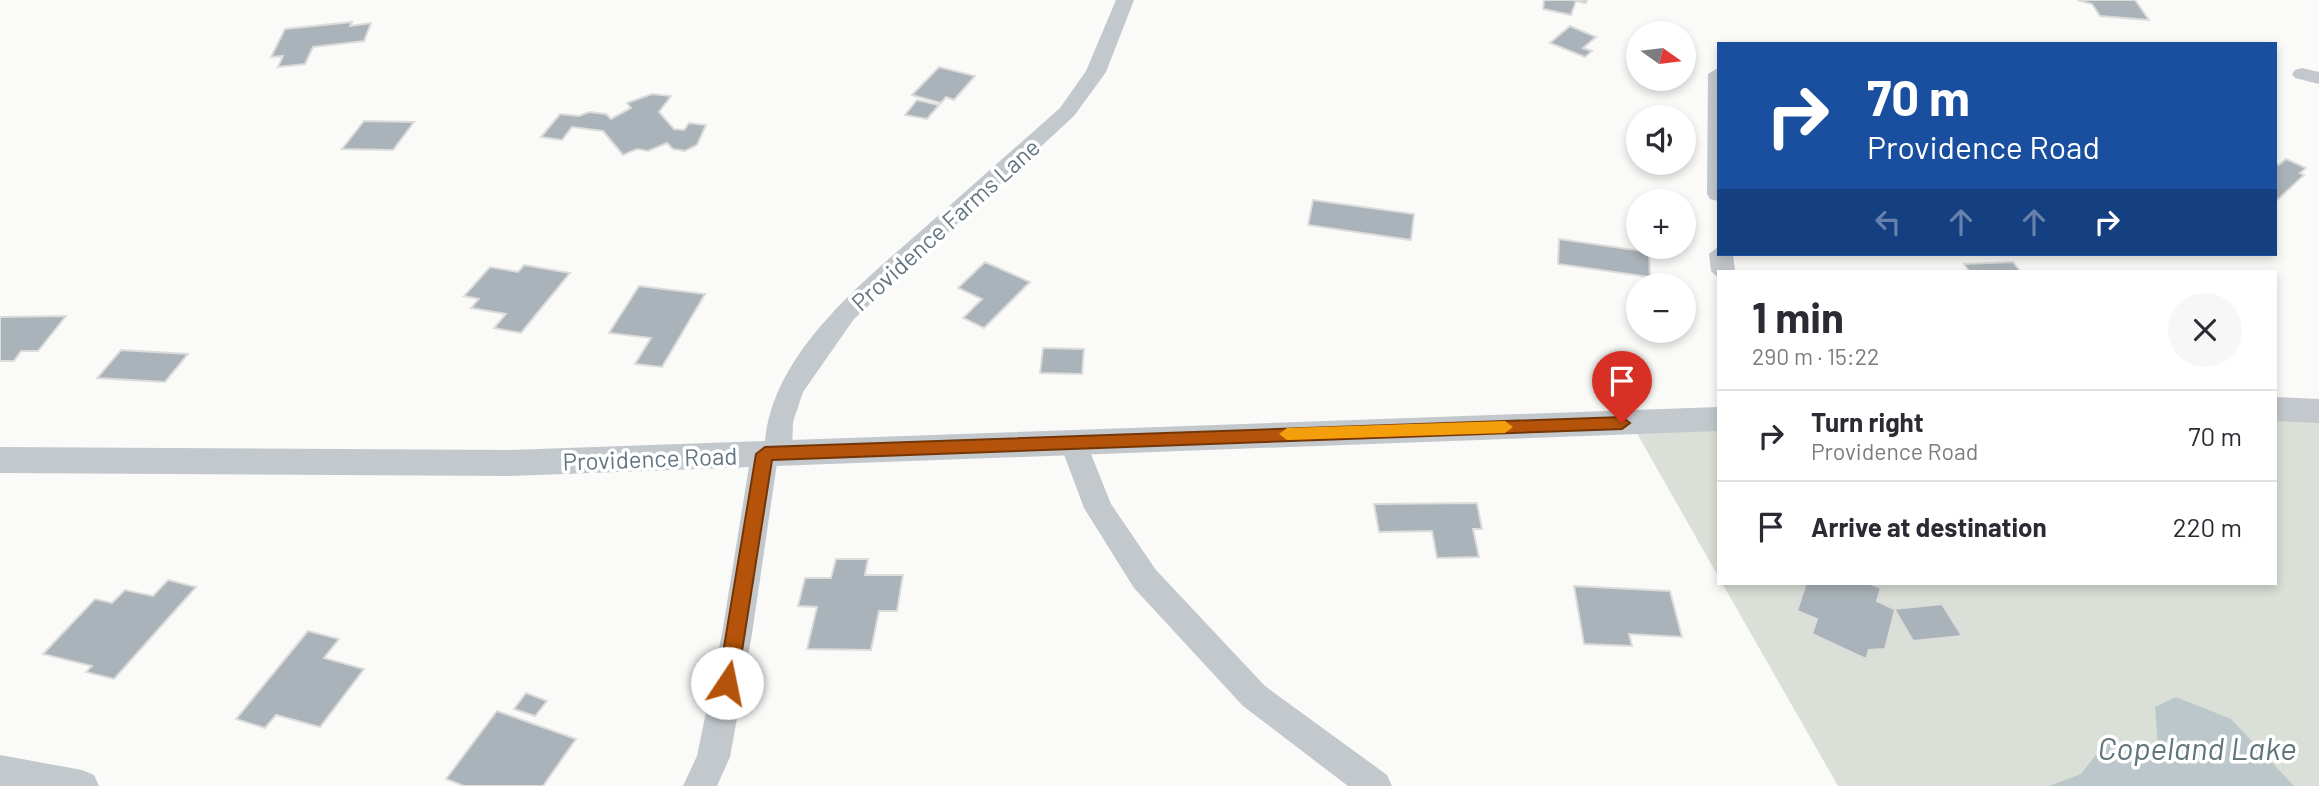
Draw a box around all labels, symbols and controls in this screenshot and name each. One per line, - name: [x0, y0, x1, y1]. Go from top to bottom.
- north arrow: [1626, 21, 1696, 91]
- map controls: [1626, 21, 1696, 343]
- text: 70 m: [1867, 67, 1970, 126]
- icon: right: [1752, 70, 1843, 161]
- button: sound: [1626, 105, 1696, 175]
- text: Providence Road: [1867, 127, 2100, 165]
- street label: Providence Farms Lane: [845, 132, 1045, 316]
- button: +: [1626, 189, 1696, 259]
- icon: left: [1869, 203, 1907, 241]
- icon: ahead: [1942, 203, 1980, 241]
- icon: ahead: [2015, 203, 2053, 241]
- icon: right: [2088, 203, 2126, 241]
- button: −: [1626, 273, 1696, 343]
- text: 1 min: [1752, 291, 1844, 341]
- button: close: [2168, 293, 2242, 367]
- text: 290 m · 15:22: [1752, 342, 1879, 370]
- pin: [1592, 351, 1652, 423]
- icon: arrive: [1603, 362, 1641, 400]
- text: Turn right: [1811, 406, 1924, 437]
- icon: right: [1752, 417, 1790, 455]
- text: 70 m: [2188, 420, 2242, 451]
- text: Providence Road: [1811, 437, 1978, 465]
- street label: Providence Road: [562, 440, 738, 476]
- icon: arrive: [1752, 508, 1790, 546]
- text: Arrive at destination: [1811, 511, 2047, 542]
- text: 220 m: [2173, 511, 2242, 542]
- position arrow: [690, 646, 764, 720]
- water label: Copeland Lake: [2097, 728, 2297, 766]

